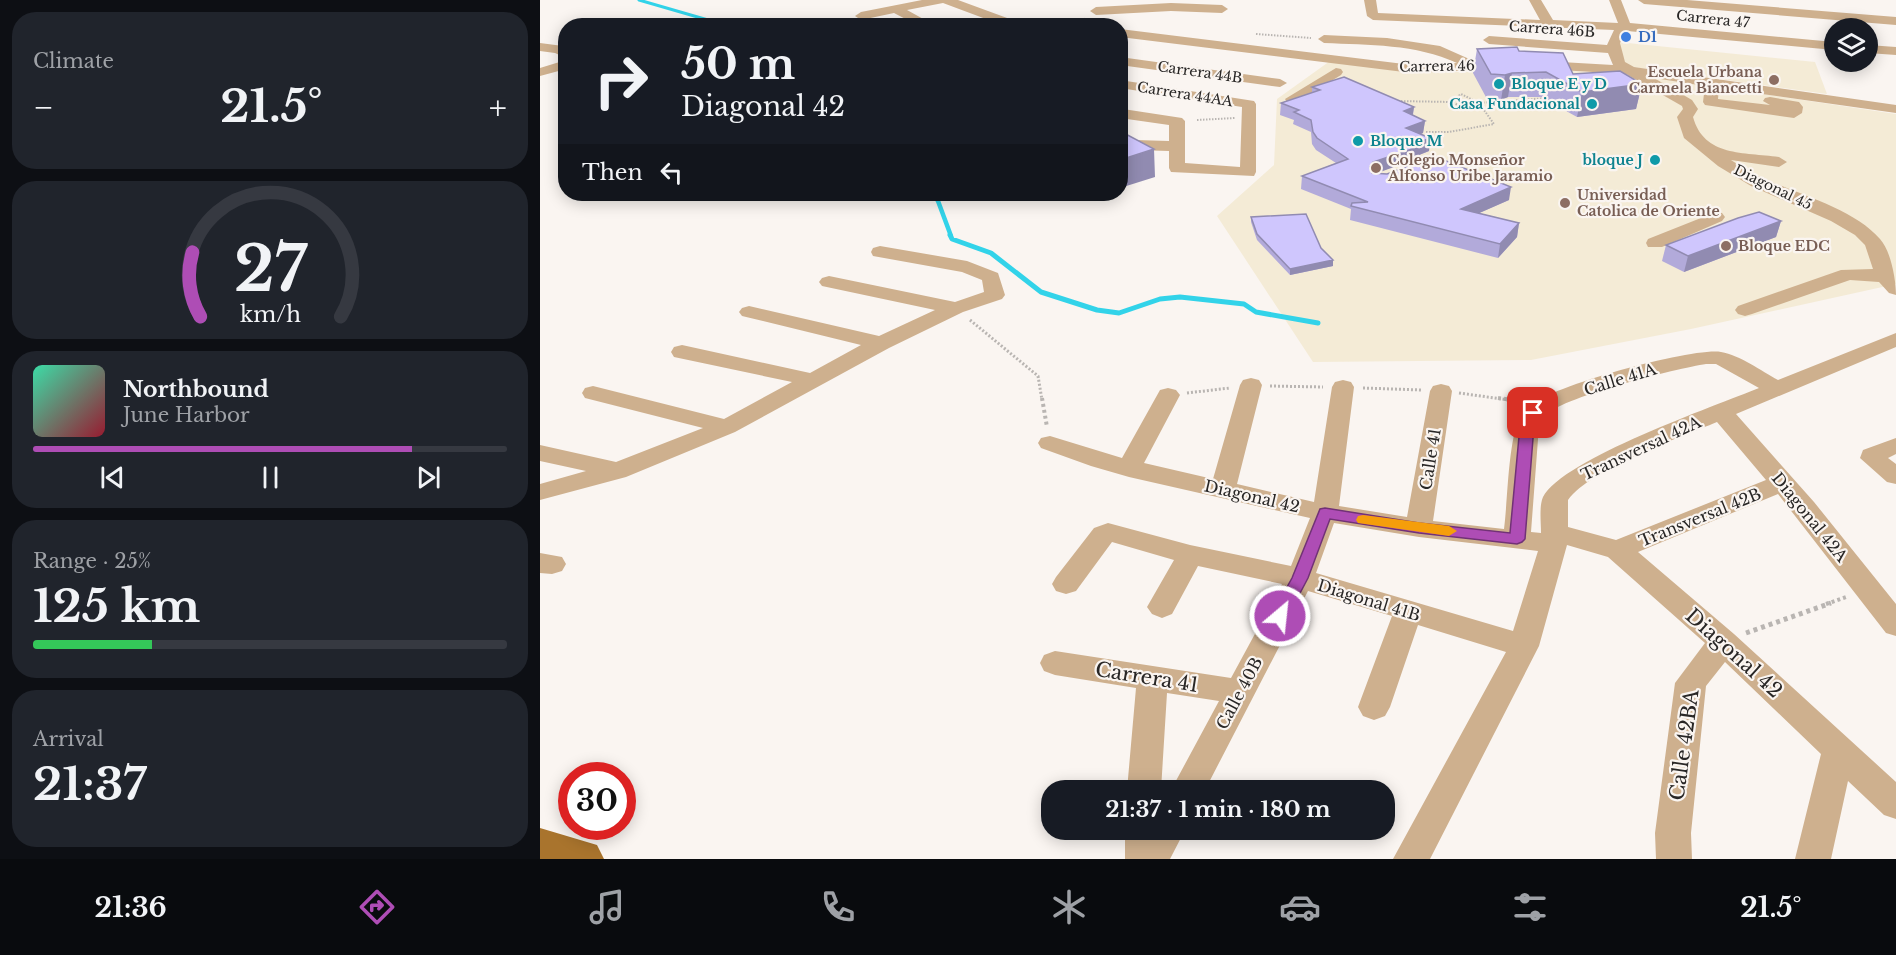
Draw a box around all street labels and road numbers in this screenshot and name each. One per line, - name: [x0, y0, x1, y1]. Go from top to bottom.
- street label: Carrera 47: [1675, 6, 1752, 32]
- street label: Carrera 46B: [1508, 17, 1596, 41]
- street label: Carrera 46: [1399, 56, 1475, 76]
- street label: Carrera 44B: [1156, 57, 1244, 87]
- street label: Carrera 44AA: [1136, 78, 1234, 110]
- street label: Diagonal 45: [1731, 160, 1815, 214]
- street label: Calle 41A: [1581, 358, 1659, 399]
- street label: Transversal 42A: [1578, 411, 1705, 485]
- street label: Calle 41: [1415, 427, 1445, 491]
- street label: Diagonal 42A: [1768, 468, 1853, 566]
- street label: Diagonal 42: [1202, 475, 1302, 517]
- street label: Transversal 42B: [1636, 483, 1764, 551]
- street label: Diagonal 41B: [1315, 575, 1423, 625]
- street label: Diagonal 42: [1681, 603, 1787, 703]
- street label: Calle 40B: [1212, 653, 1266, 733]
- street label: Carrera 41: [1094, 657, 1200, 697]
- street label: Calle 42BA: [1664, 687, 1704, 802]

